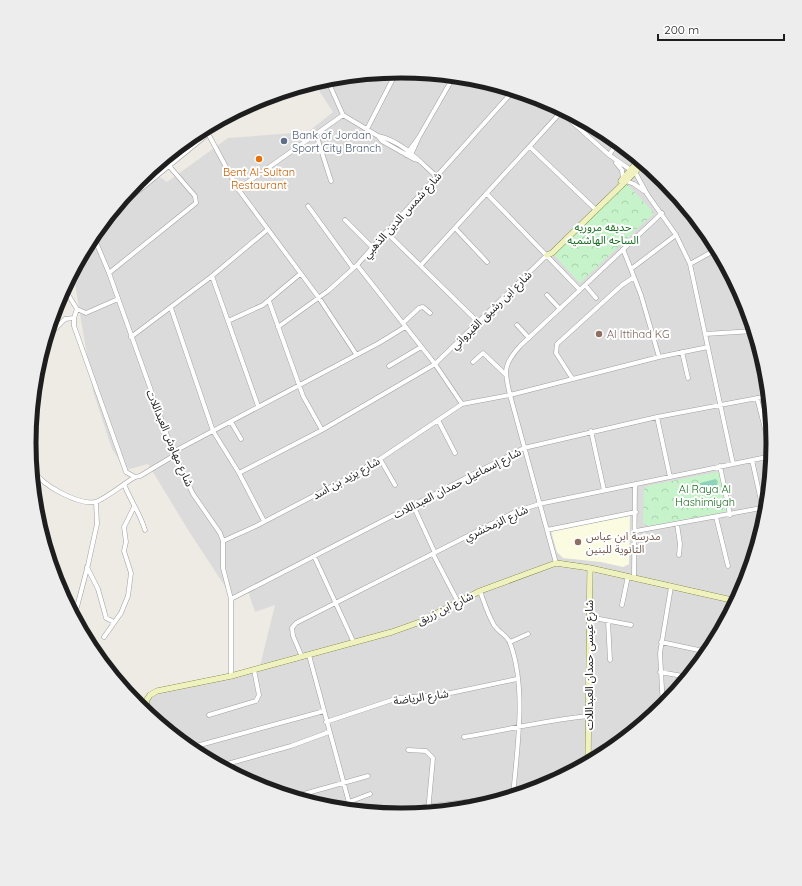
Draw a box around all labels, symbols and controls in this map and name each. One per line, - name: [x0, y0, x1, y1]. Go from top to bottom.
- scale bar: [658, 16, 784, 42]
- text: 200 m: [664, 22, 699, 37]
- place label: Bank of Jordan Sport City Branch: [292, 128, 381, 155]
- marker: Bank of Jordan Sport City Branch: [279, 136, 289, 146]
- marker: Bent Al-Sultan Restaurant: [254, 154, 264, 164]
- place label: Bent Al-Sultan Restaurant: [223, 165, 295, 192]
- street label: شارع شمس الدين الذهبي: [359, 169, 447, 263]
- park label: حديقه مروريه الساحه الهاشميه: [567, 220, 639, 247]
- street label: شارع ابن رشيق القيرواني: [448, 267, 537, 354]
- place label: Al Ittihad KG: [607, 327, 670, 341]
- marker: Al Ittihad KG: [594, 329, 604, 339]
- street label: شارع مهاوش العبداللات: [142, 387, 197, 489]
- street label: شارع إسماعيل حمدان العبداللات: [391, 444, 524, 522]
- street label: شارع يزيد بن أسد: [310, 454, 383, 503]
- park label: Al Raya Al Hashimiyah: [675, 482, 735, 509]
- street label: شارع الزمخشري: [462, 502, 532, 546]
- place label: مدرسة ابن عباس الثانوية للبنين: [586, 529, 661, 556]
- marker: مدرسة ابن عباس الثانوية للبنين: [573, 537, 583, 547]
- street label: شارع ابن زريق: [415, 588, 476, 629]
- street label: شارع عيسى حمدان العبداللات: [582, 600, 597, 730]
- street label: شارع الرياضة: [392, 686, 450, 709]

